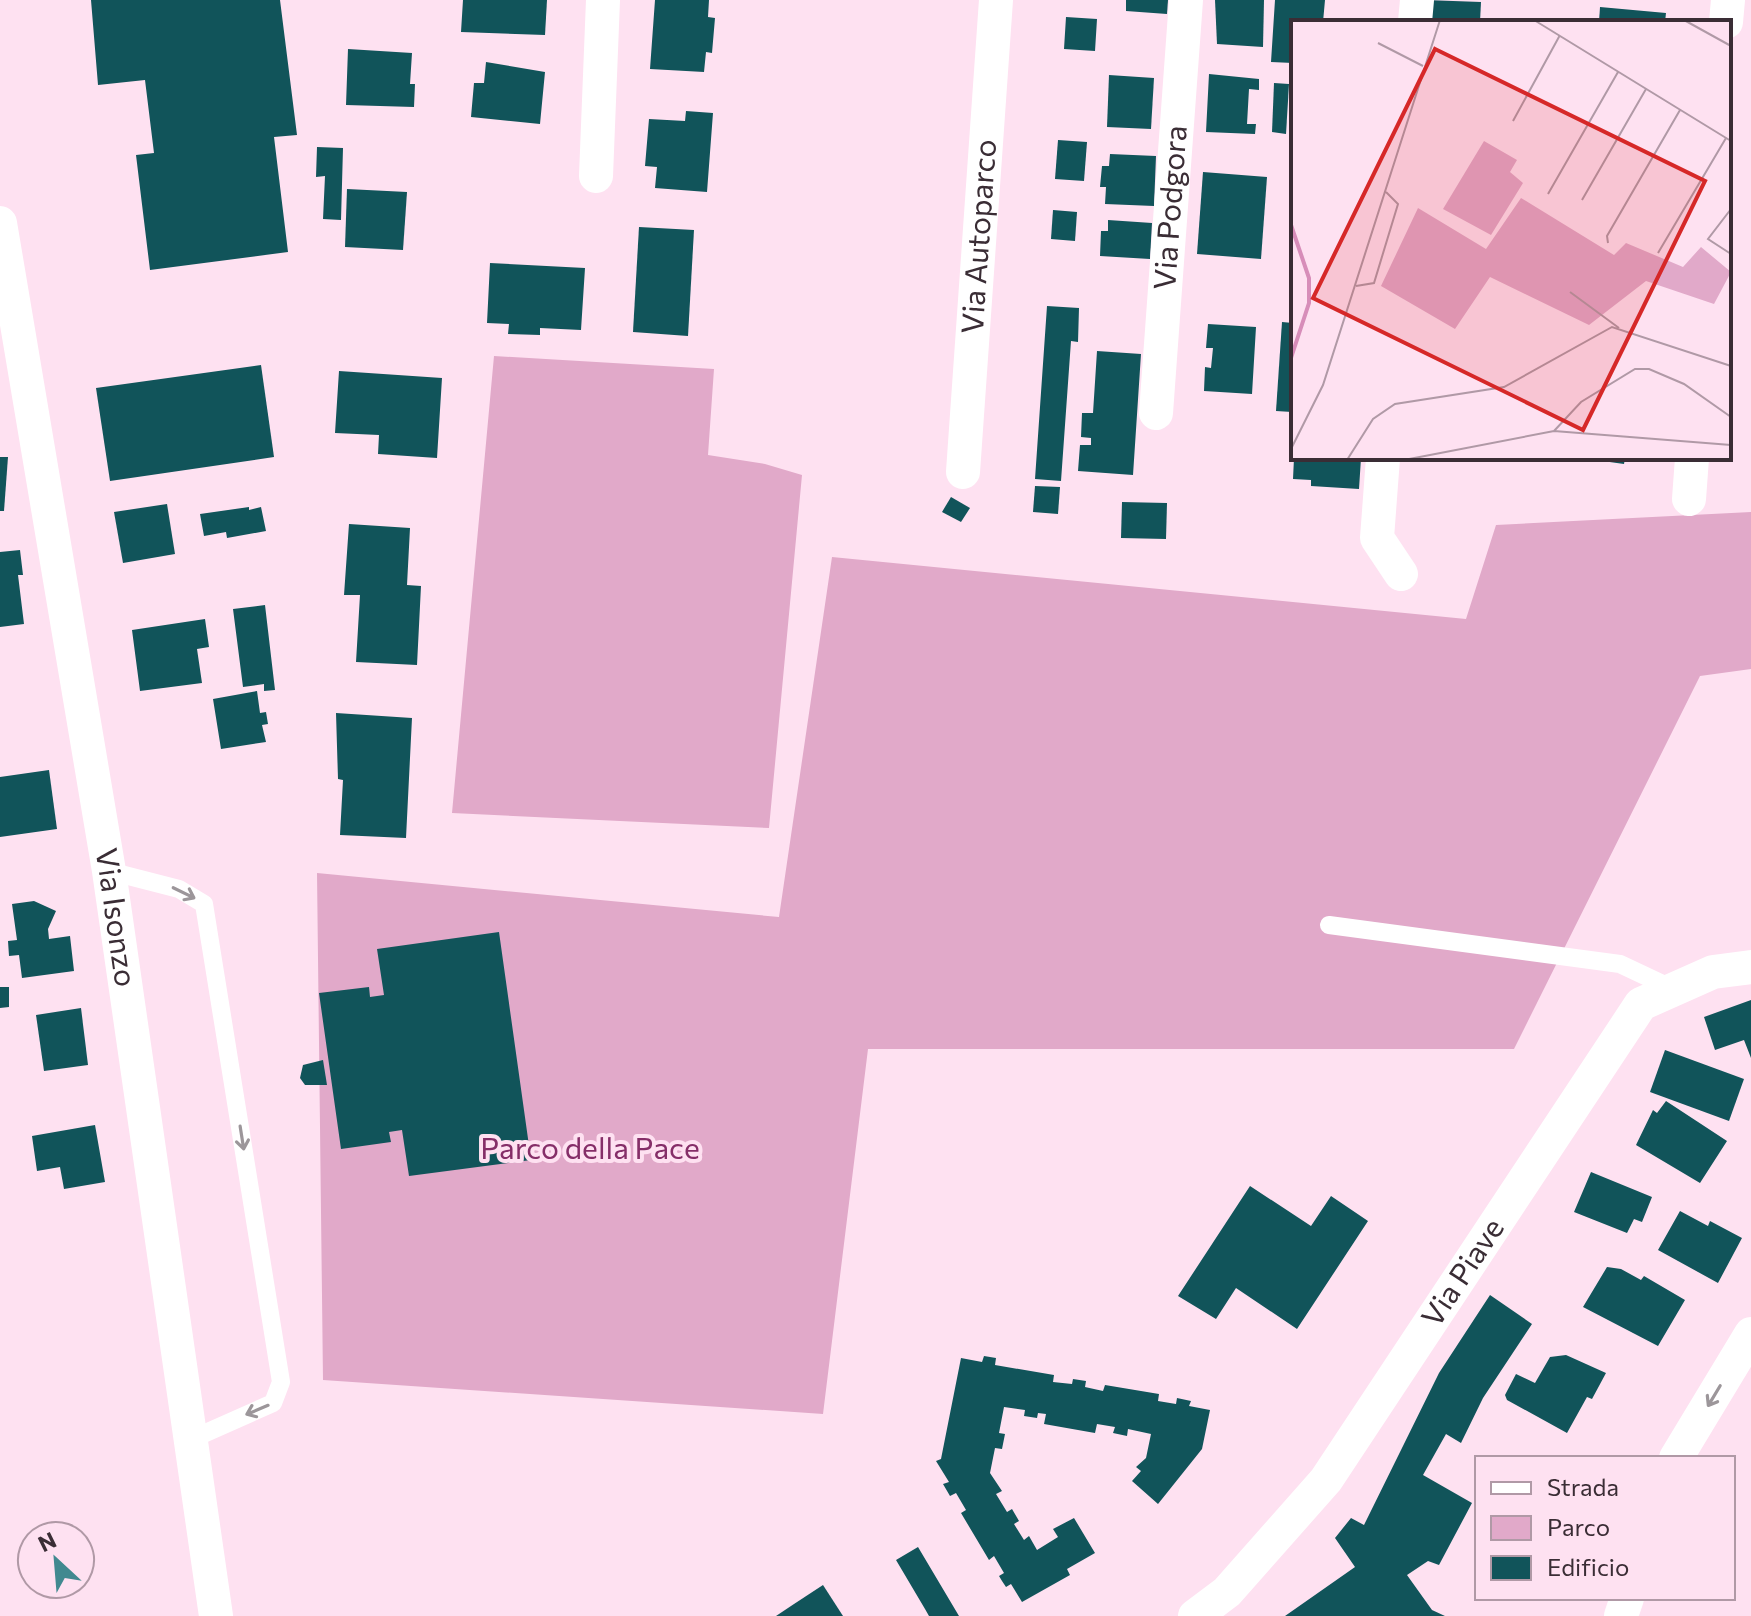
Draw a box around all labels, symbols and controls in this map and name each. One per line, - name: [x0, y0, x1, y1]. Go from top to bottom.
- inset map: [1291, 20, 1731, 460]
- street label: Via Podgora: [1144, 124, 1193, 291]
- street label: Via Autoparco: [952, 138, 1002, 335]
- street label: Via Isonzo: [89, 845, 146, 989]
- one-way arrow: [171, 886, 195, 901]
- one-way arrow: [235, 1124, 250, 1150]
- park label: Parco della Pace: [480, 1128, 700, 1165]
- street label: Via Piave: [1412, 1210, 1510, 1333]
- one-way arrow: [1705, 1384, 1721, 1407]
- one-way arrow: [245, 1404, 270, 1419]
- legend: [1475, 1456, 1735, 1600]
- text: Strada: [1547, 1472, 1619, 1501]
- text: Parco: [1547, 1512, 1610, 1541]
- north arrow: [16, 1520, 96, 1600]
- text: N: [34, 1526, 60, 1557]
- text: Edificio: [1547, 1552, 1629, 1581]

